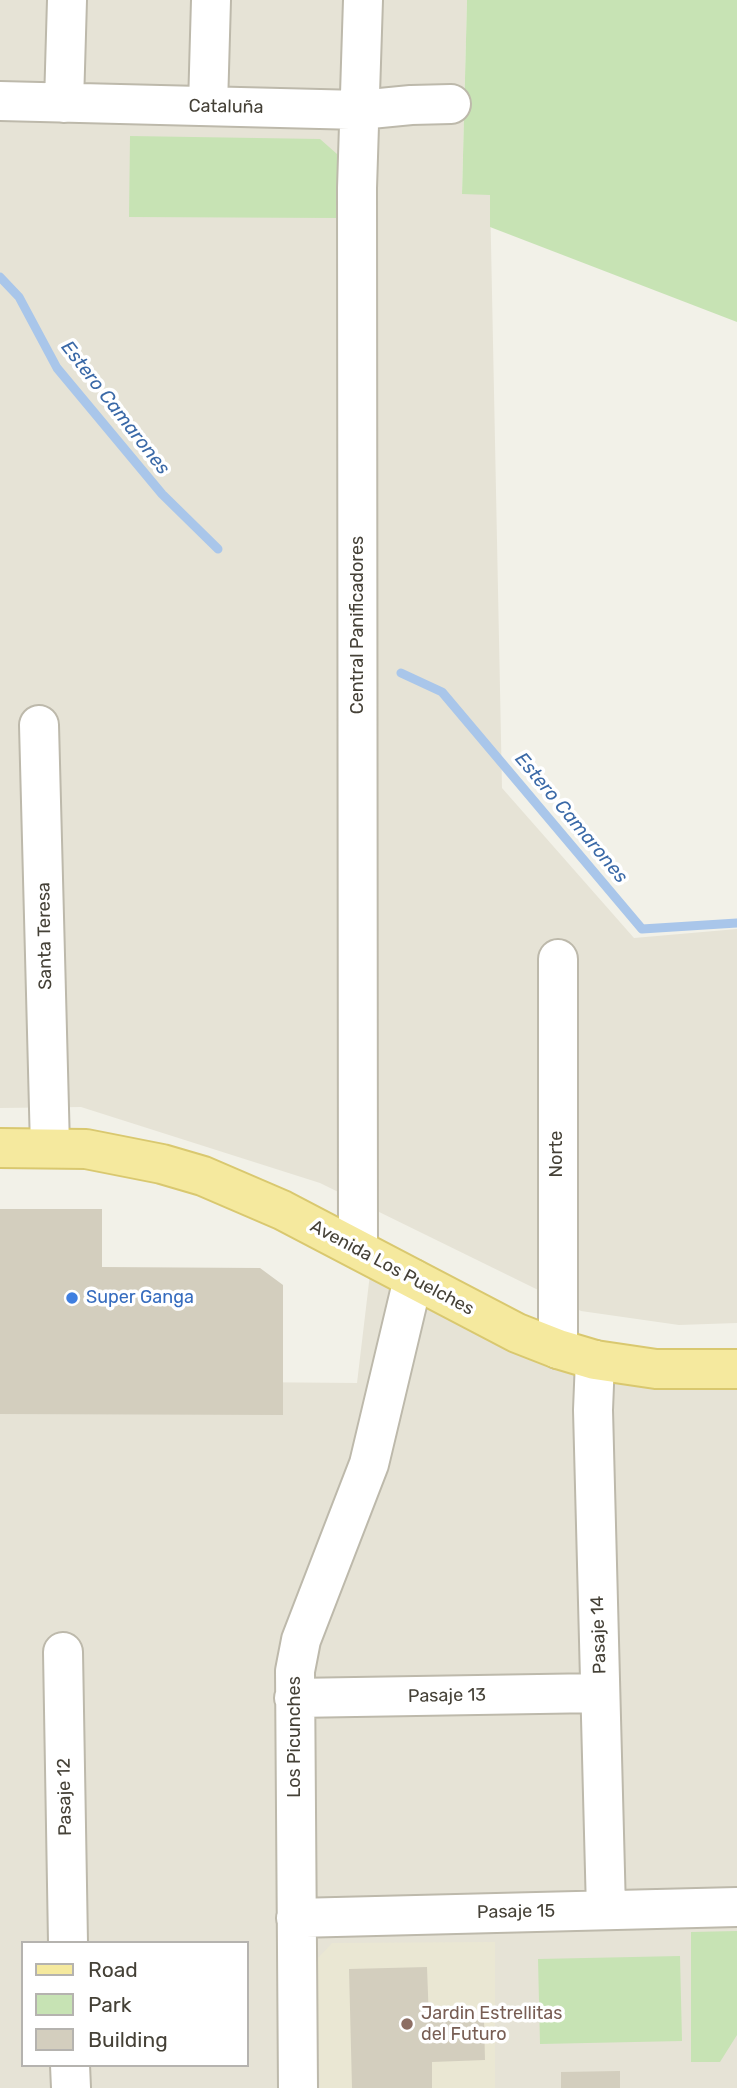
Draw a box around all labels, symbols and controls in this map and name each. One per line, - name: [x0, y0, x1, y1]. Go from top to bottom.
- street label: Cataluña: [188, 96, 264, 118]
- water label: Estero Camarones: [56, 337, 174, 479]
- street label: Central Panificadores: [347, 536, 369, 714]
- water label: Estero Camarones: [510, 748, 632, 888]
- street label: Santa Teresa: [33, 882, 57, 990]
- street label: Norte: [546, 1131, 568, 1177]
- street label: Avenida Los Puelches: [306, 1216, 478, 1320]
- place label: Super Ganga: [86, 1287, 194, 1309]
- marker: Super Ganga: [64, 1290, 80, 1306]
- street label: Pasaje 14: [587, 1595, 611, 1675]
- street label: Los Picunches: [284, 1676, 306, 1798]
- street label: Pasaje 13: [408, 1685, 486, 1707]
- street label: Pasaje 12: [54, 1758, 76, 1836]
- street label: Pasaje 15: [477, 1901, 555, 1923]
- legend: [21, 1941, 248, 2067]
- text: Road: [88, 1957, 138, 1982]
- text: Park: [88, 1992, 132, 2017]
- place label: Jardin Estrellitas del Futuro: [421, 2003, 562, 2046]
- marker: Jardin Estrellitas del Futuro: [399, 2016, 415, 2032]
- text: Building: [88, 2027, 168, 2052]

